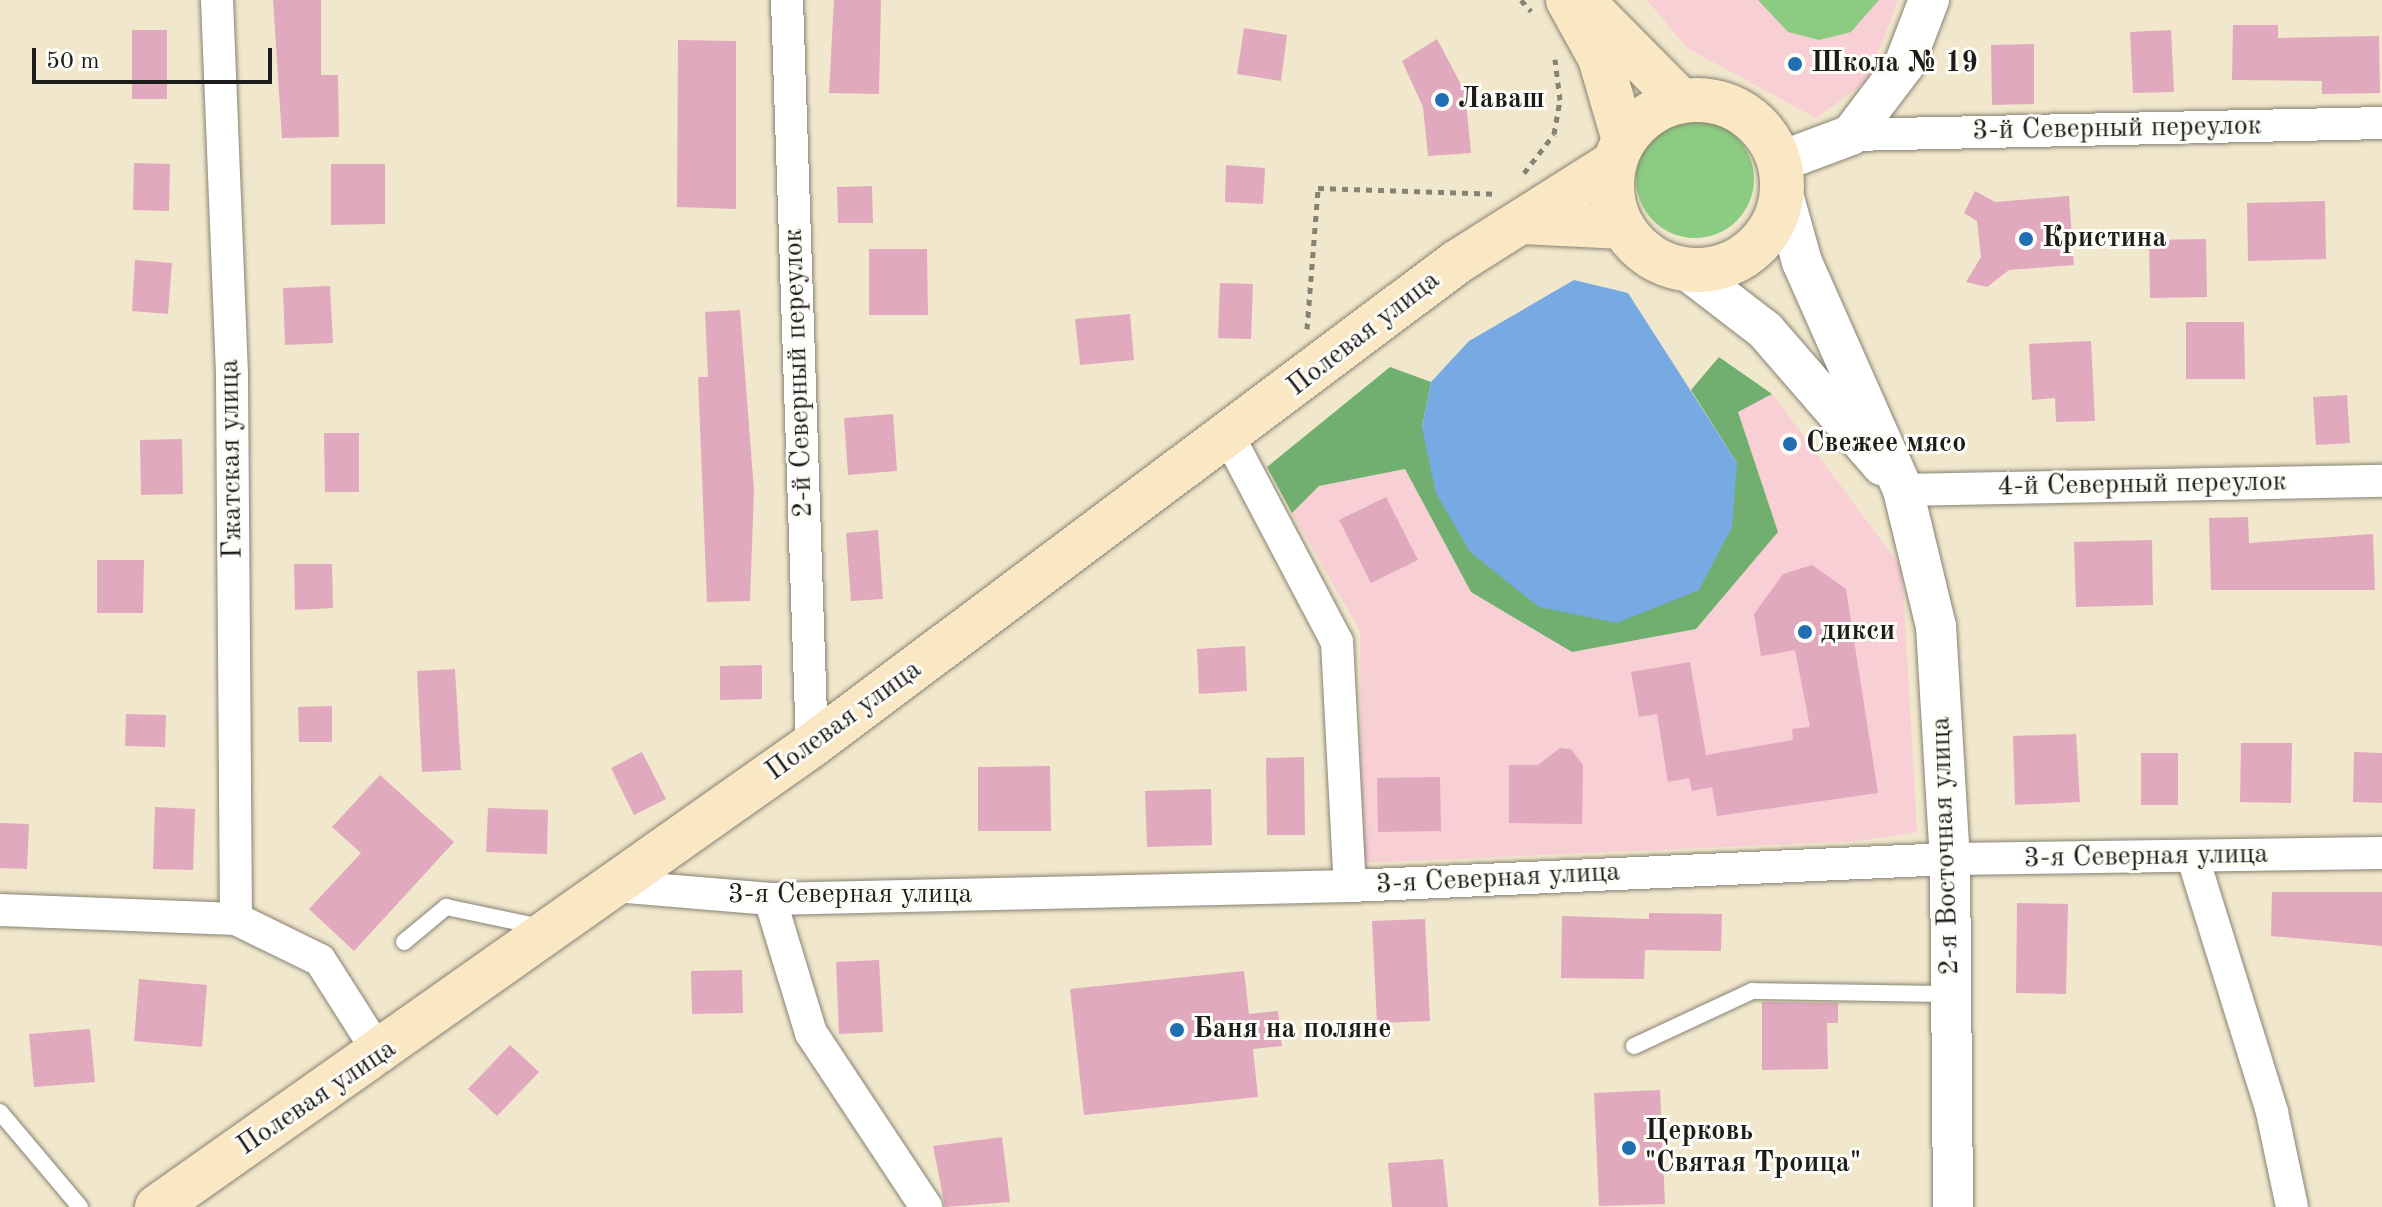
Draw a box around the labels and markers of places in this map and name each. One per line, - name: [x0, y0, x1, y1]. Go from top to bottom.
- place label: Школа № 19: [1811, 47, 1978, 81]
- marker: Школа № 19: [1786, 55, 1804, 73]
- place label: Лаваш: [1458, 83, 1545, 117]
- marker: Лаваш: [1433, 91, 1451, 109]
- place label: Кристина: [2042, 222, 2167, 256]
- marker: Кристина: [2017, 230, 2035, 248]
- place label: Свежее мясо: [1806, 427, 1966, 461]
- marker: Свежее мясо: [1781, 435, 1799, 453]
- place label: дикси: [1821, 615, 1895, 649]
- marker: дикси: [1796, 623, 1814, 641]
- place label: Баня на поляне: [1193, 1013, 1391, 1047]
- marker: Баня на поляне: [1168, 1021, 1186, 1039]
- place label: Церковь "Святая Троица": [1645, 1115, 1861, 1181]
- marker: Церковь "Святая Троица": [1620, 1139, 1638, 1157]

